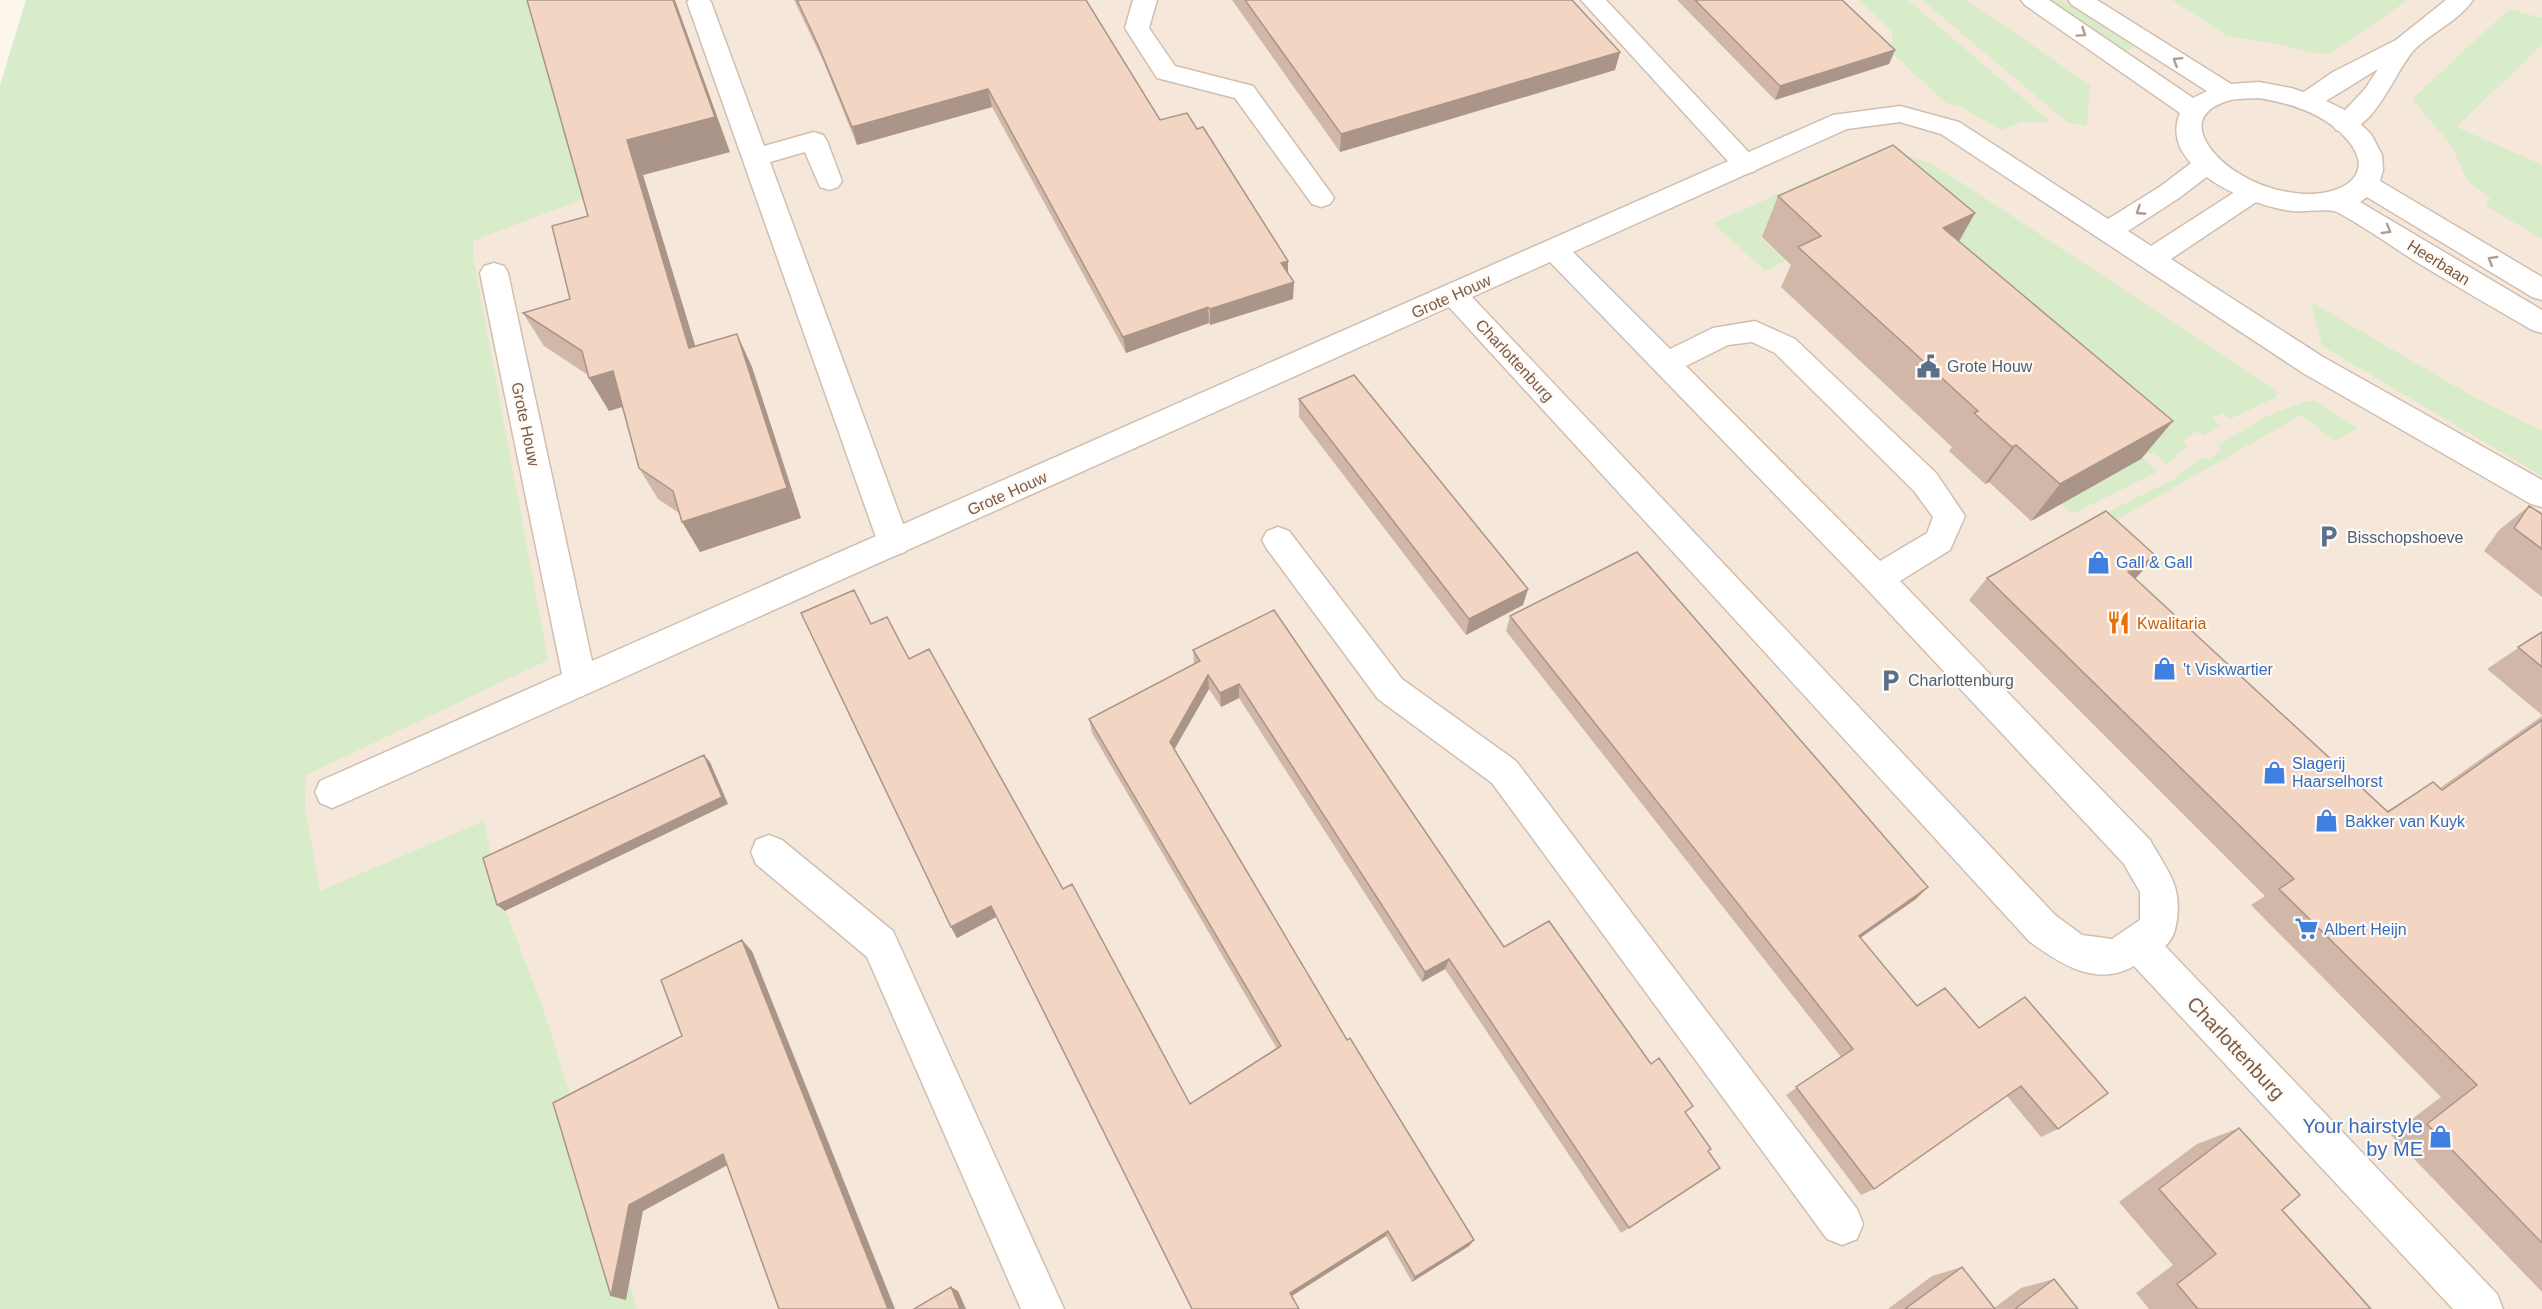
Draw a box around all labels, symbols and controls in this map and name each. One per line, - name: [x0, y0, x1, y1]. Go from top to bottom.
- one-way arrow: [2075, 26, 2086, 37]
- one-way arrow: [2173, 56, 2183, 68]
- one-way arrow: [2136, 204, 2146, 216]
- one-way arrow: [2381, 223, 2391, 234]
- street label: Heerbaan: [2404, 237, 2473, 288]
- one-way arrow: [2488, 256, 2498, 267]
- street label: Grote Houw: [1409, 271, 1494, 322]
- street label: Charlottenburg: [1472, 316, 1557, 405]
- public building icon: Grote Houw: [1916, 353, 1942, 379]
- place label: Grote Houw: [1947, 358, 2033, 375]
- street label: Grote Houw: [508, 381, 543, 468]
- street label: Grote Houw: [965, 468, 1050, 519]
- parking icon: Bisschopshoeve: [2316, 524, 2342, 550]
- place label: Bisschopshoeve: [2347, 529, 2464, 546]
- shop icon: Gall & Gall: [2085, 549, 2111, 575]
- place label: Gall & Gall: [2116, 554, 2192, 571]
- restaurant icon: Kwalitaria: [2106, 610, 2132, 636]
- place label: Kwalitaria: [2137, 615, 2206, 632]
- shop icon: 't Viskwartier: [2152, 656, 2178, 682]
- place label: 't Viskwartier: [2183, 661, 2274, 678]
- parking icon: Charlottenburg: [1877, 667, 1903, 693]
- place label: Charlottenburg: [1908, 672, 2014, 689]
- place label: Slagerij Haarselhorst: [2292, 755, 2383, 790]
- shop icon: Slagerij Haarselhorst: [2261, 759, 2287, 785]
- shop icon: Bakker van Kuyk: [2314, 808, 2340, 834]
- place label: Bakker van Kuyk: [2345, 813, 2466, 830]
- supermarket icon: Albert Heijn: [2293, 916, 2319, 942]
- place label: Albert Heijn: [2324, 921, 2407, 938]
- street label: Charlottenburg: [2183, 992, 2289, 1104]
- place label: Your hairstyle by ME: [2303, 1115, 2423, 1160]
- shop icon: Your hairstyle by ME: [2428, 1124, 2454, 1150]

